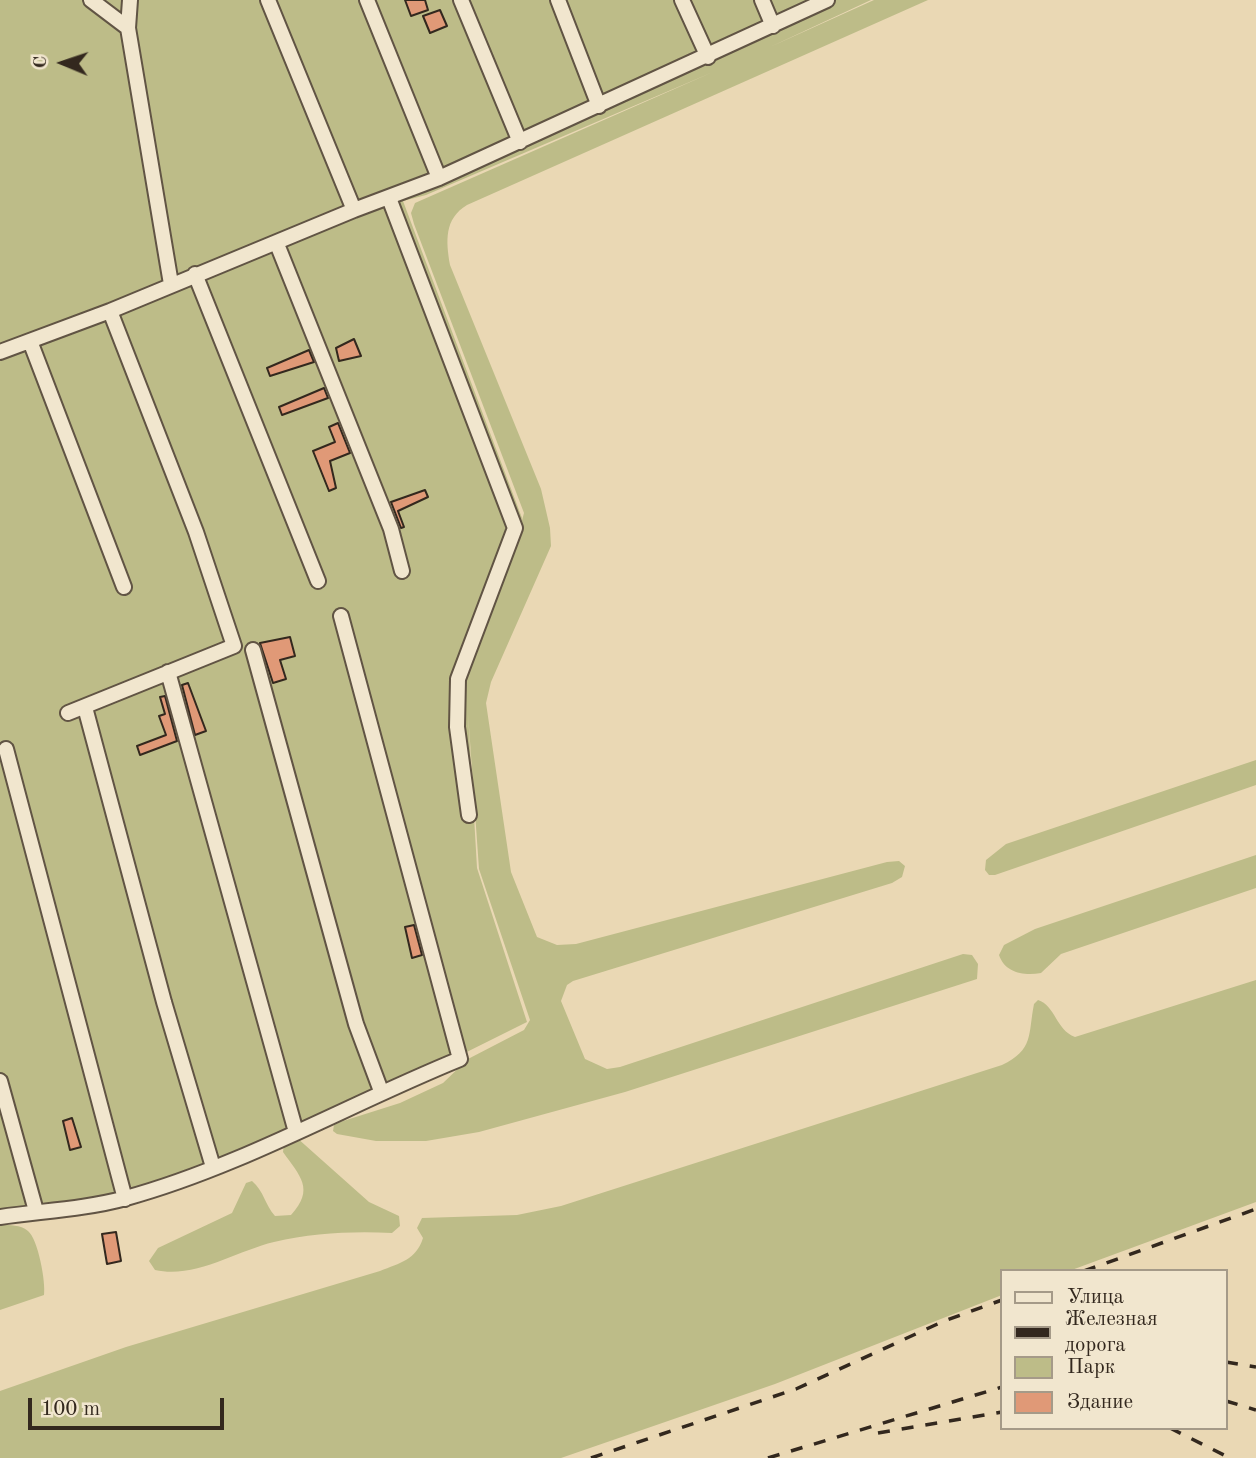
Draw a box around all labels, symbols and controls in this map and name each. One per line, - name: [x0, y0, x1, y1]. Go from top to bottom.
- north arrow: [28, 28, 98, 98]
- text: С: [32, 56, 51, 69]
- legend: [1000, 1269, 1228, 1430]
- text: Улица: [1067, 1287, 1124, 1308]
- text: Железная дорога: [1065, 1309, 1158, 1356]
- text: Парк: [1067, 1357, 1115, 1378]
- scale bar: [32, 1384, 228, 1428]
- text: Здание: [1067, 1392, 1133, 1413]
- text: 100 m: [41, 1399, 100, 1420]

